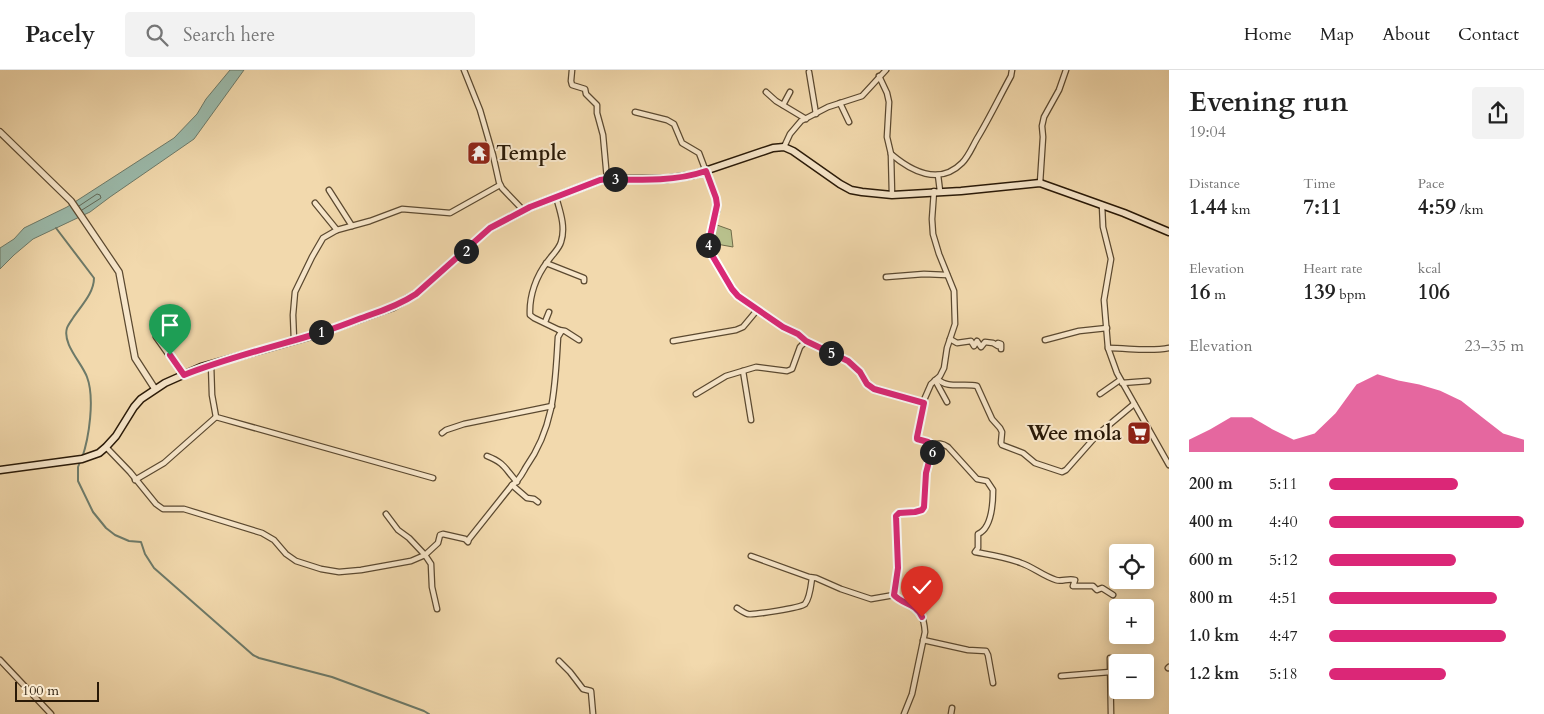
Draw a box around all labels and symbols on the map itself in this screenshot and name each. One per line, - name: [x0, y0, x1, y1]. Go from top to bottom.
- place label: Temple: [496, 139, 567, 168]
- temple icon: Temple: [466, 140, 492, 166]
- pin: 3: [602, 166, 628, 192]
- pin: 4: [696, 232, 720, 258]
- pin: 2: [454, 238, 478, 264]
- pin: [149, 304, 191, 355]
- pin: 1: [308, 320, 334, 344]
- pin: 5: [818, 340, 844, 366]
- place label: Wee mola: [1026, 419, 1123, 448]
- supermarket icon: Wee mola: [1126, 420, 1152, 446]
- pin: 6: [920, 440, 944, 464]
- pin: [901, 566, 943, 617]
- scale bar: [15, 679, 99, 702]

